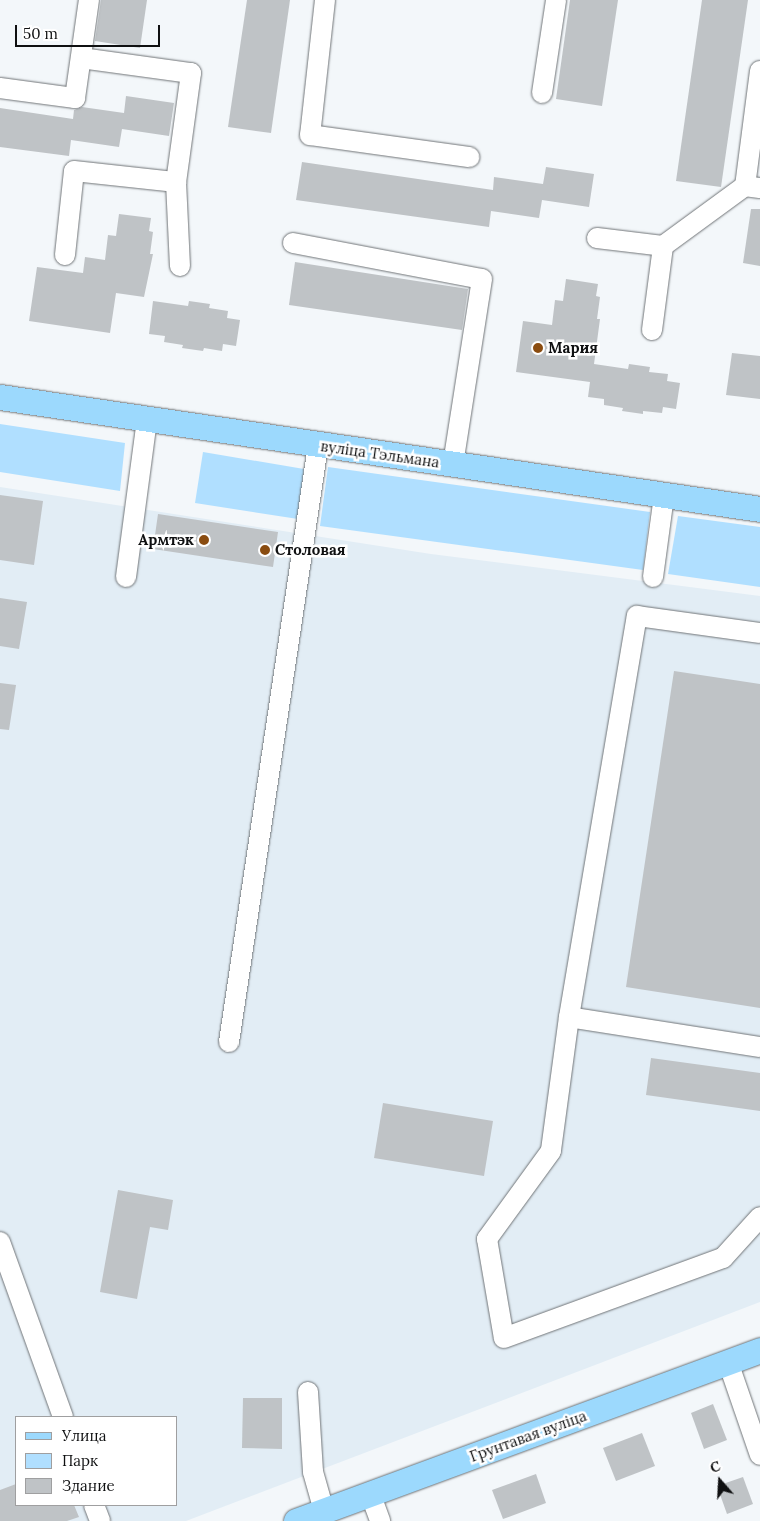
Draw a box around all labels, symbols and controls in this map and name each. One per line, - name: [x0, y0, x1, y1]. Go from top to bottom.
- scale bar: [18, 15, 162, 47]
- text: 50 m: [23, 24, 58, 43]
- place label: Мария: [548, 339, 598, 357]
- marker: Мария: [532, 342, 544, 354]
- street label: вуліца Тэльмана: [320, 437, 440, 471]
- place label: Армтэк: [138, 531, 194, 549]
- marker: Армтэк: [198, 534, 210, 546]
- place label: Столовая: [275, 541, 346, 559]
- marker: Столовая: [259, 544, 271, 556]
- street label: Грунтавая вуліца: [467, 1407, 589, 1465]
- legend: [15, 1416, 178, 1506]
- text: Улица: [62, 1426, 106, 1445]
- text: Парк: [62, 1451, 98, 1470]
- north arrow: [695, 1456, 745, 1506]
- text: С: [708, 1457, 723, 1477]
- text: Здание: [62, 1476, 115, 1495]

